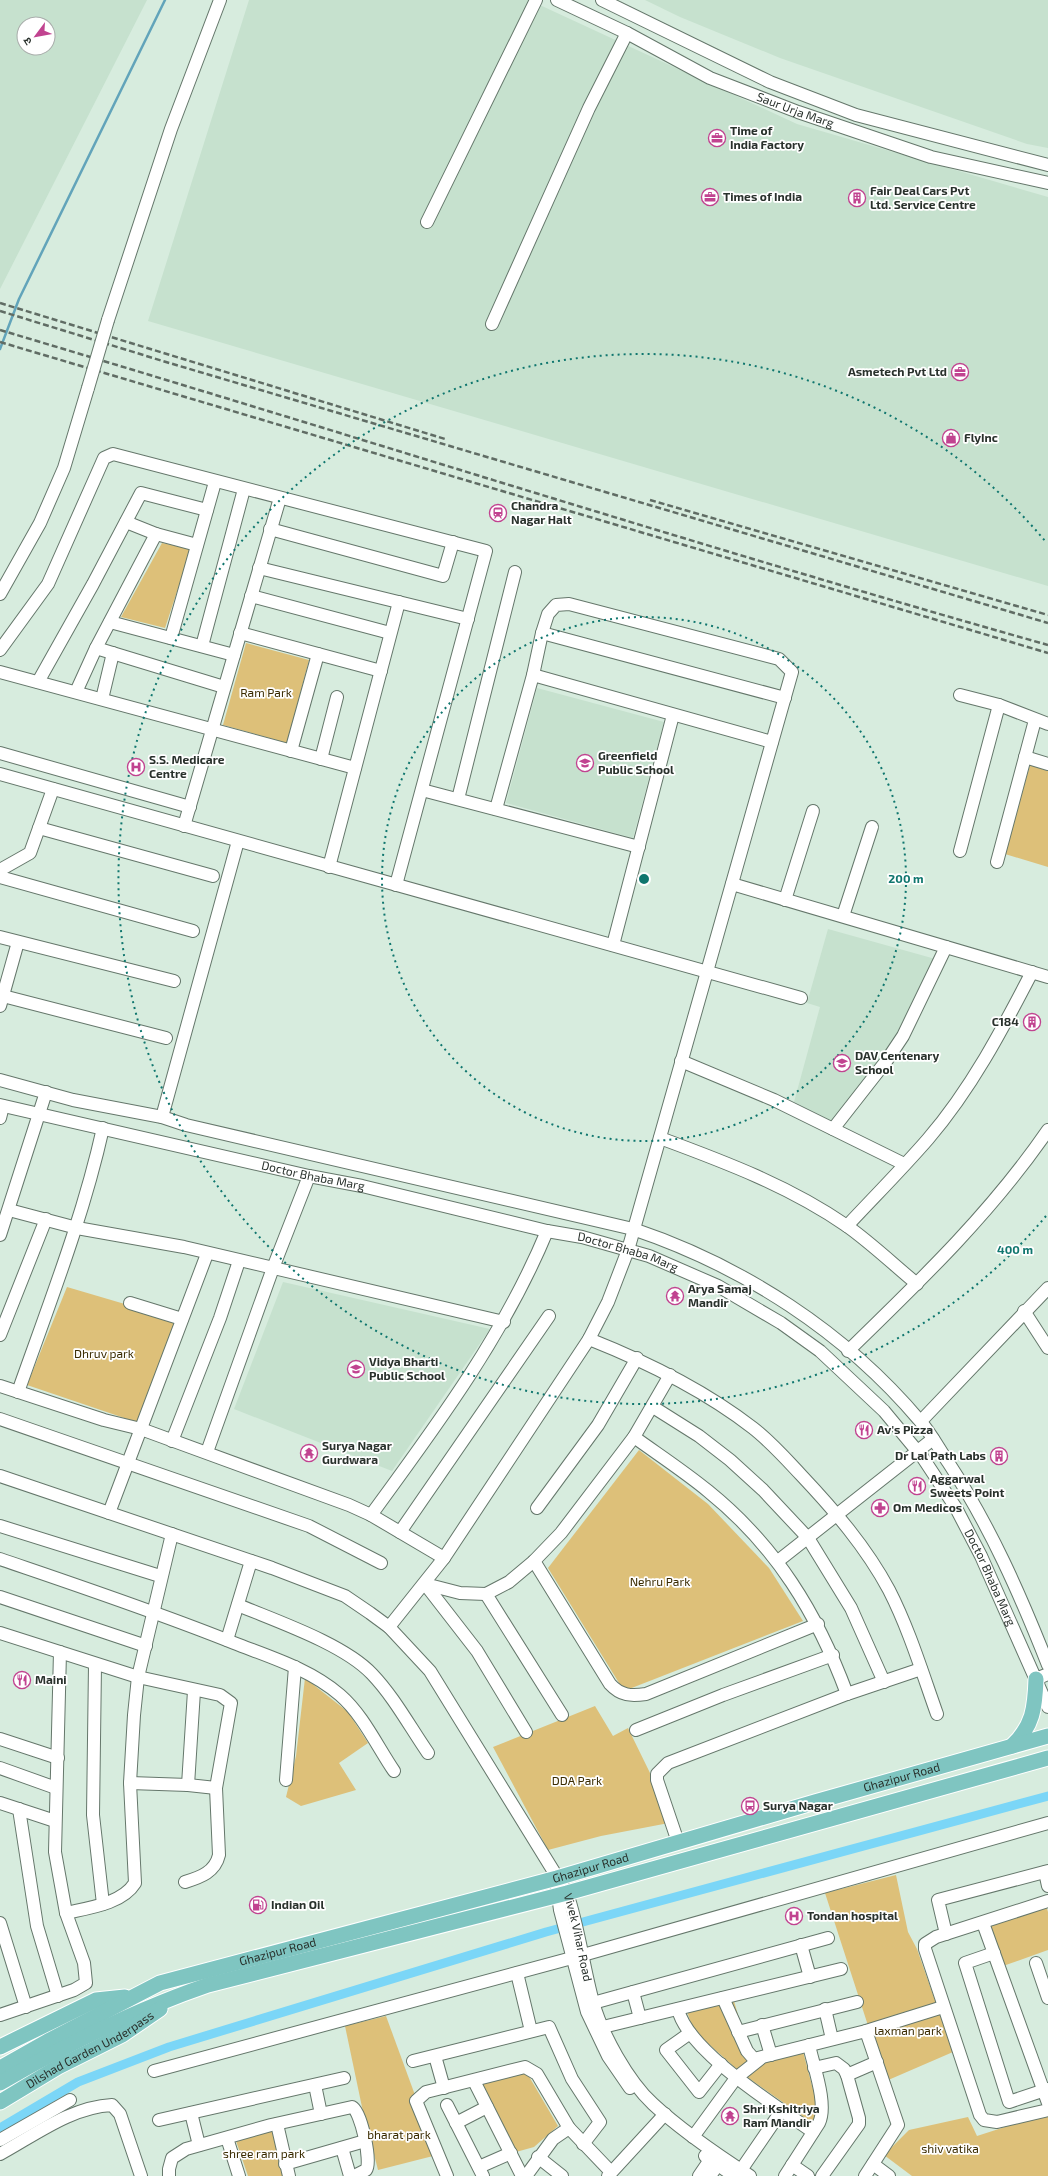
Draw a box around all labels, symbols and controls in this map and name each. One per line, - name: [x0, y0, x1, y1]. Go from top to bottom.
- north arrow: [16, 16, 56, 56]
- text: उ: [20, 35, 34, 48]
- street label: Saur Urja Marg: [755, 89, 836, 130]
- place label: Time of India Factory: [730, 123, 804, 152]
- office icon: Time of India Factory: [707, 128, 727, 148]
- place label: Fair Deal Cars Pvt Ltd. Service Centre: [870, 183, 976, 211]
- office icon: Times of India: [700, 187, 720, 207]
- building icon: Fair Deal Cars Pvt Ltd. Service Centre: [847, 188, 867, 208]
- place label: Times of India: [723, 189, 802, 203]
- office icon: Asmetech Pvt Ltd: [950, 362, 970, 382]
- place label: Asmetech Pvt Ltd: [848, 364, 947, 378]
- shop icon: FlyInc: [941, 428, 961, 448]
- place label: FlyInc: [964, 430, 998, 445]
- place label: Chandra Nagar Halt: [511, 498, 572, 526]
- station icon: Chandra Nagar Halt: [488, 503, 508, 523]
- park label: Ram Park: [240, 685, 292, 699]
- place label: Greenfield Public School: [598, 748, 674, 776]
- place label: S.S. Medicare Centre: [149, 752, 225, 780]
- school or university icon: Greenfield Public School: [575, 753, 595, 773]
- hospital icon: S.S. Medicare Centre: [126, 757, 146, 777]
- text: 200 m: [888, 871, 924, 885]
- centre of rings: [637, 872, 651, 886]
- building icon: C184: [1022, 1012, 1042, 1032]
- place label: C184: [992, 1014, 1019, 1028]
- place label: DAV Centenary School: [855, 1048, 939, 1076]
- school or university icon: DAV Centenary School: [832, 1053, 852, 1073]
- street label: Doctor Bhaba Marg: [260, 1157, 366, 1192]
- street label: Doctor Bhaba Marg: [577, 1228, 681, 1274]
- text: 400 m: [997, 1242, 1033, 1256]
- place label: Arya Samaj Mandir: [688, 1281, 752, 1309]
- temple icon: Arya Samaj Mandir: [665, 1286, 685, 1306]
- park label: Dhruv park: [74, 1346, 134, 1360]
- place label: Vidya Bharti Public School: [369, 1354, 445, 1382]
- school or university icon: Vidya Bharti Public School: [346, 1359, 366, 1379]
- restaurant icon: Av's Pizza: [854, 1420, 874, 1440]
- place label: Av's Pizza: [877, 1422, 933, 1436]
- place label: Surya Nagar Gurdwara: [322, 1438, 392, 1466]
- temple icon: Surya Nagar Gurdwara: [299, 1443, 319, 1463]
- building icon: Dr Lal Path Labs: [989, 1446, 1009, 1466]
- place label: Dr Lal Path Labs: [895, 1448, 986, 1462]
- place label: Aggarwal Sweets Point: [930, 1471, 1005, 1499]
- restaurant icon: Aggarwal Sweets Point: [907, 1476, 927, 1496]
- pharmacy icon: Om Medicos: [870, 1498, 890, 1518]
- place label: Om Medicos: [893, 1500, 962, 1514]
- street label: Doctor Bhaba Marg: [962, 1526, 1019, 1628]
- park label: Nehru Park: [630, 1574, 690, 1588]
- restaurant icon: Maini: [12, 1670, 32, 1690]
- place label: Maini: [35, 1672, 67, 1686]
- street label: Ghazipur Road: [862, 1759, 941, 1794]
- park label: DDA Park: [552, 1773, 602, 1787]
- bus stop icon: Surya Nagar: [740, 1796, 760, 1816]
- place label: Surya Nagar: [763, 1798, 833, 1813]
- street label: Ghazipur Road: [551, 1849, 630, 1885]
- street label: Vivek Vihar Road: [562, 1891, 596, 1983]
- fuel station icon: Indian Oil: [248, 1895, 268, 1915]
- place label: Indian Oil: [271, 1897, 324, 1911]
- hospital icon: Tondan hospital: [784, 1906, 804, 1926]
- place label: Tondan hospital: [807, 1908, 898, 1922]
- street label: Ghazipur Road: [238, 1934, 317, 1968]
- street label: Dilshad Garden Underpass: [23, 2008, 156, 2091]
- park label: laxman park: [874, 2023, 942, 2037]
- place label: Shri Kshitriya Ram Mandir: [743, 2101, 820, 2129]
- temple icon: Shri Kshitriya Ram Mandir: [720, 2106, 740, 2126]
- park label: bharat park: [367, 2127, 431, 2141]
- park label: shiv vatika: [921, 2141, 979, 2155]
- park label: shree ram park: [223, 2146, 305, 2160]

